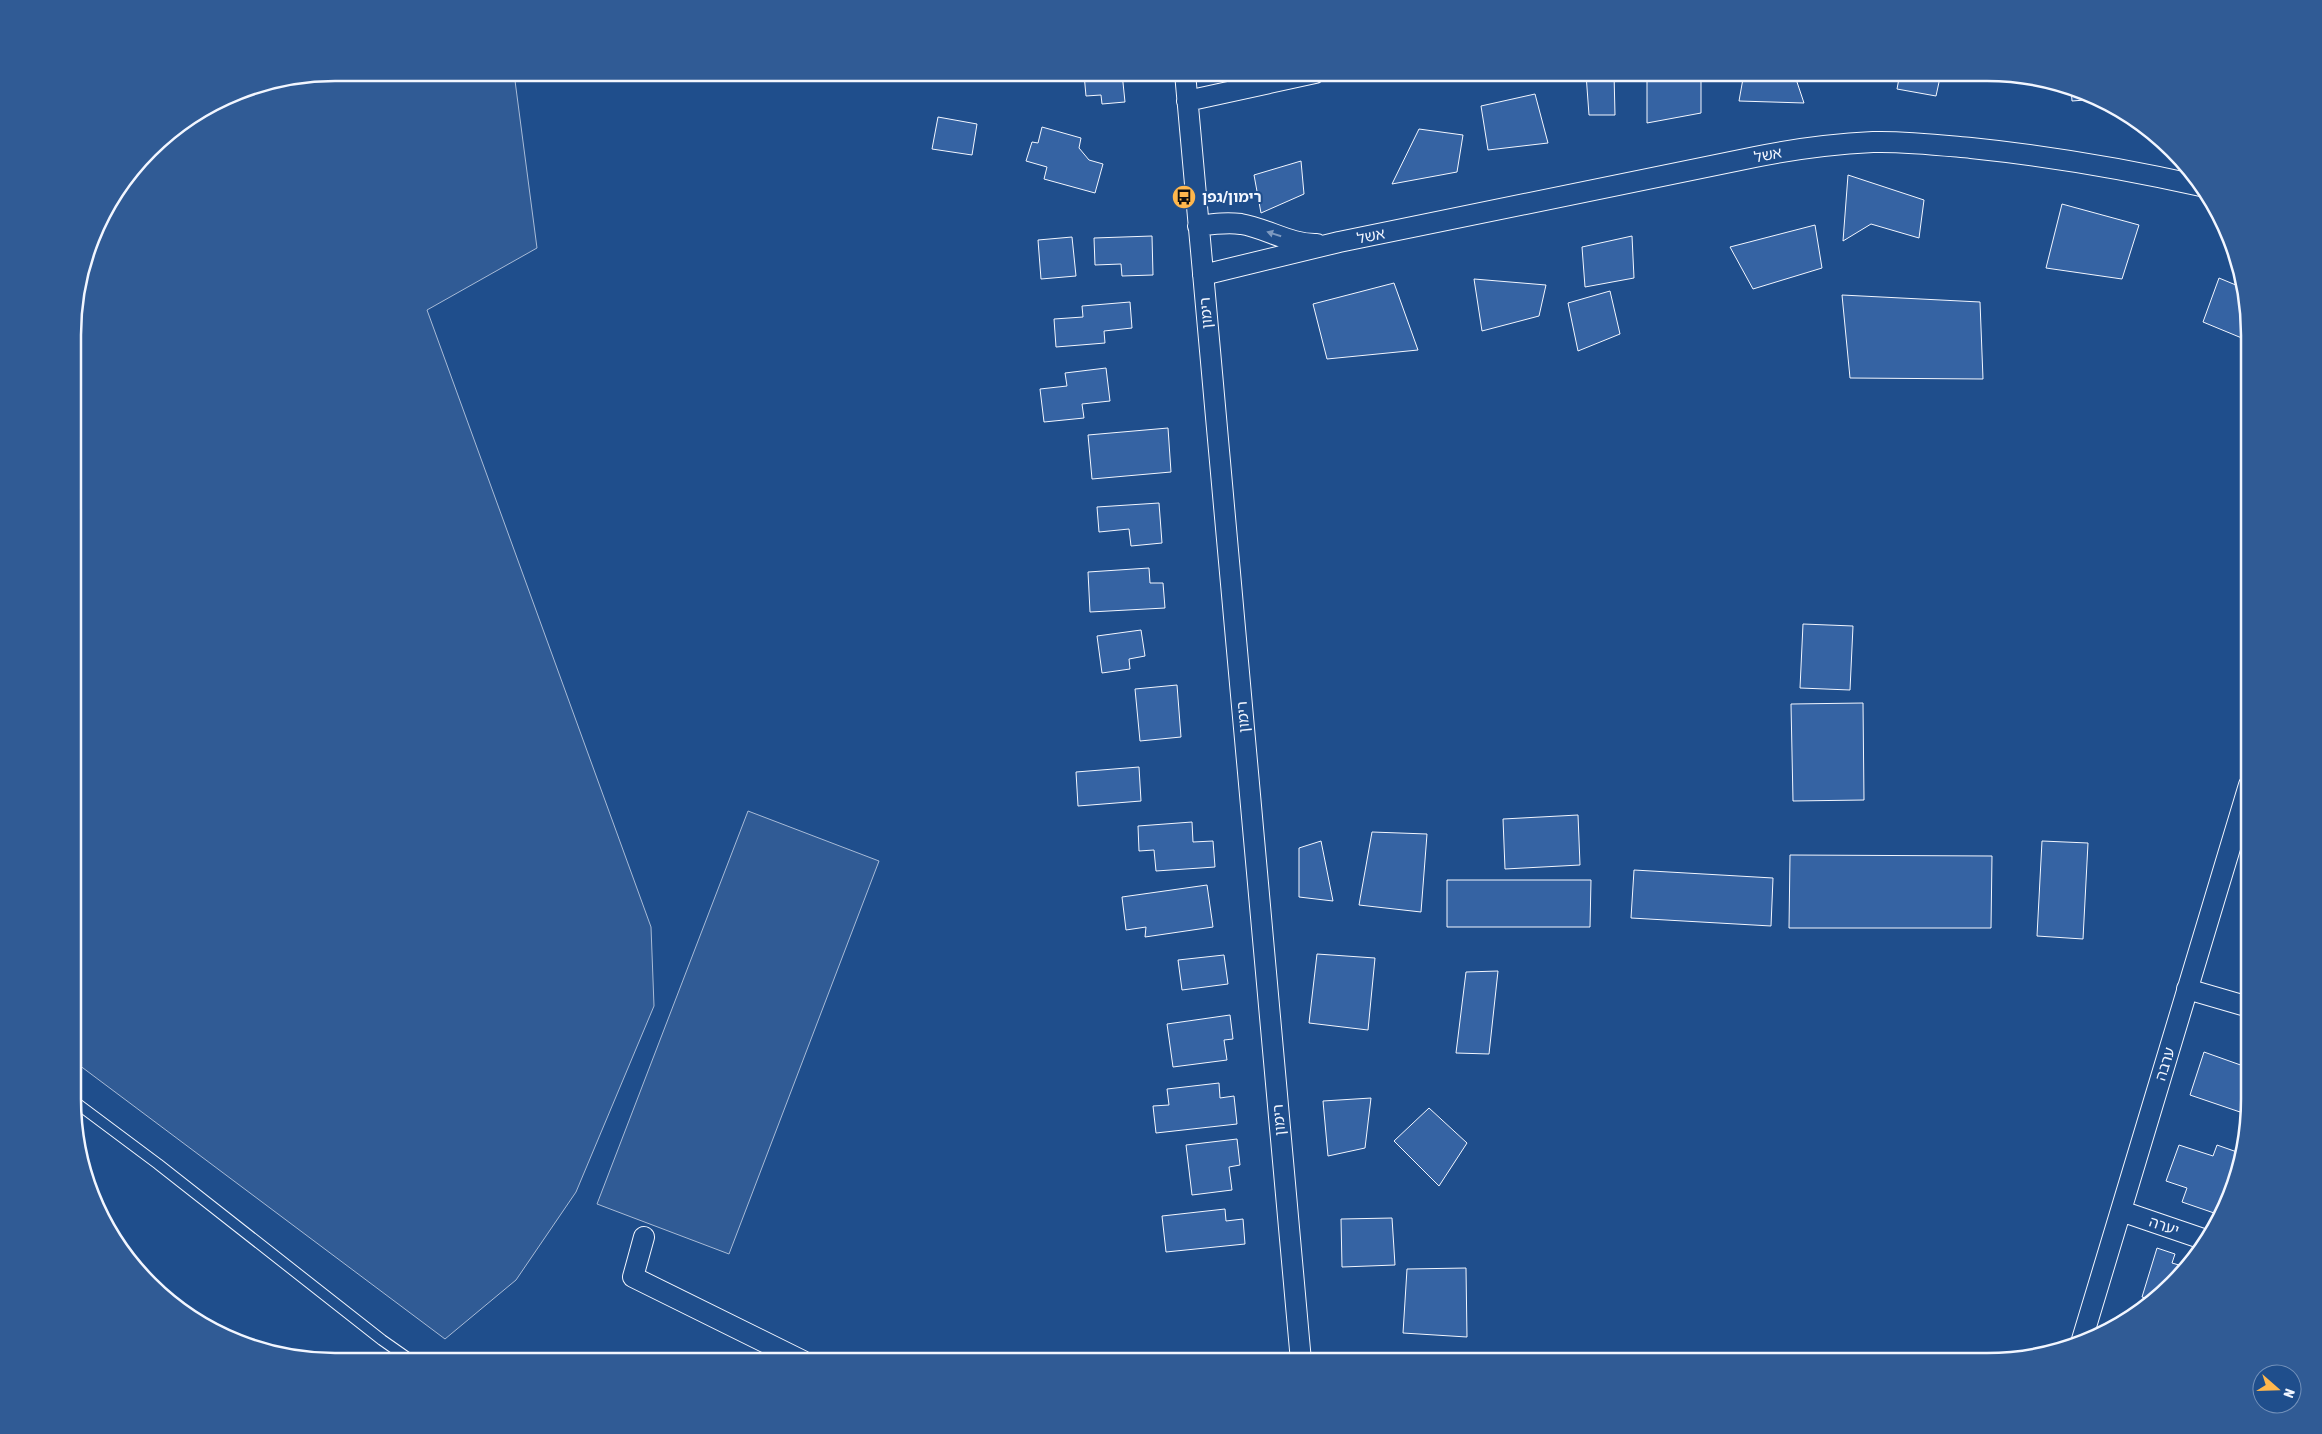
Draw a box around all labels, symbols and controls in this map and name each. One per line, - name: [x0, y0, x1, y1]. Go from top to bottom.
- street label: אשל: [1753, 143, 1783, 166]
- bus stop icon: רימון/גפן: [1171, 184, 1197, 210]
- place label: רימון/גפן: [1202, 188, 1262, 205]
- street label: אשל: [1355, 224, 1386, 247]
- one-way arrow: [1266, 229, 1281, 237]
- street label: רימון: [1196, 297, 1215, 329]
- street label: רימון: [1233, 701, 1252, 733]
- street label: ערבה: [2151, 1045, 2178, 1083]
- street label: רימון: [1269, 1104, 1288, 1136]
- street label: יערה: [2147, 1213, 2181, 1239]
- north arrow: [2252, 1364, 2302, 1414]
- text: N: [2280, 1387, 2298, 1400]

